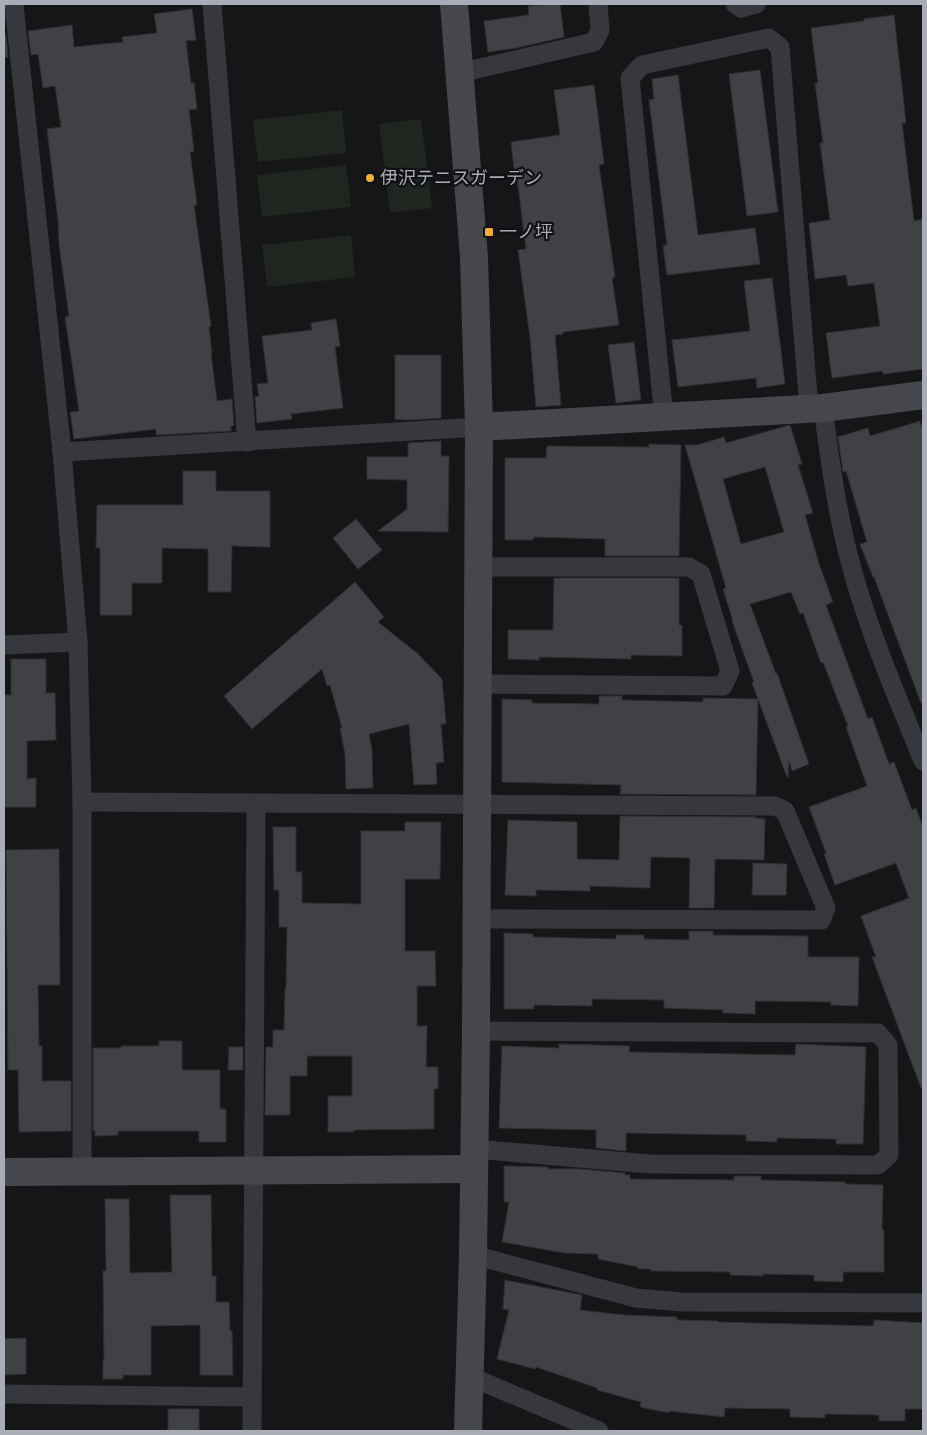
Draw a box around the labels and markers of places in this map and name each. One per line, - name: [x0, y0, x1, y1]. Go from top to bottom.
- place label: 伊沢テニスガーデン: [380, 166, 542, 188]
- marker: 伊沢テニスガーデン: [364, 172, 376, 184]
- place label: 一ノ坪: [499, 220, 553, 242]
- marker: 一ノ坪: [483, 226, 495, 238]

